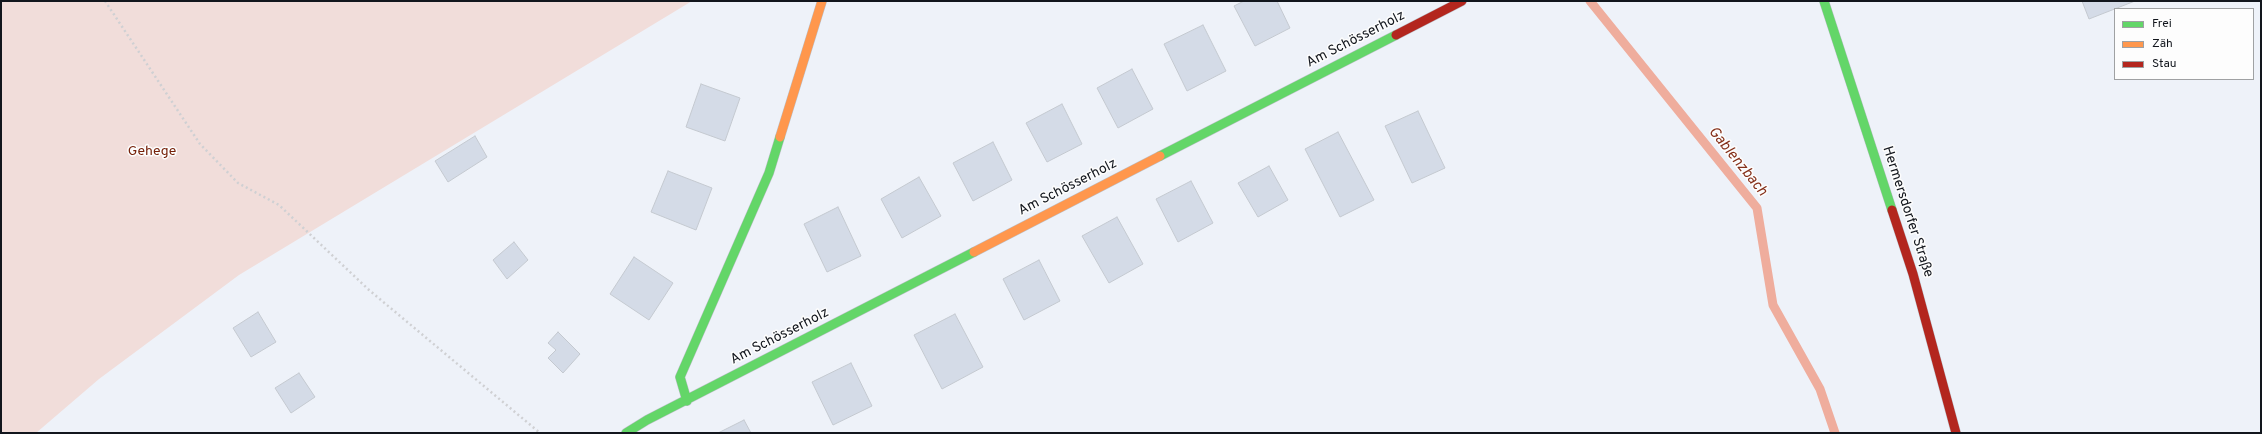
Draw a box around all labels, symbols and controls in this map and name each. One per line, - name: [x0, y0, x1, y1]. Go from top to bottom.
- street label: Am Schösserholz: [1304, 8, 1408, 72]
- legend: [2114, 8, 2254, 80]
- text: Frei: [2152, 16, 2172, 32]
- text: Zäh: [2152, 36, 2173, 52]
- text: Stau: [2152, 56, 2177, 72]
- water label: Gablenzbach: [1704, 124, 1770, 200]
- park label: Gehege: [128, 144, 176, 160]
- street label: Hermersdorfer Straße: [1878, 144, 1936, 280]
- street label: Am Schösserholz: [1016, 156, 1120, 220]
- street label: Am Schösserholz: [728, 305, 832, 369]

